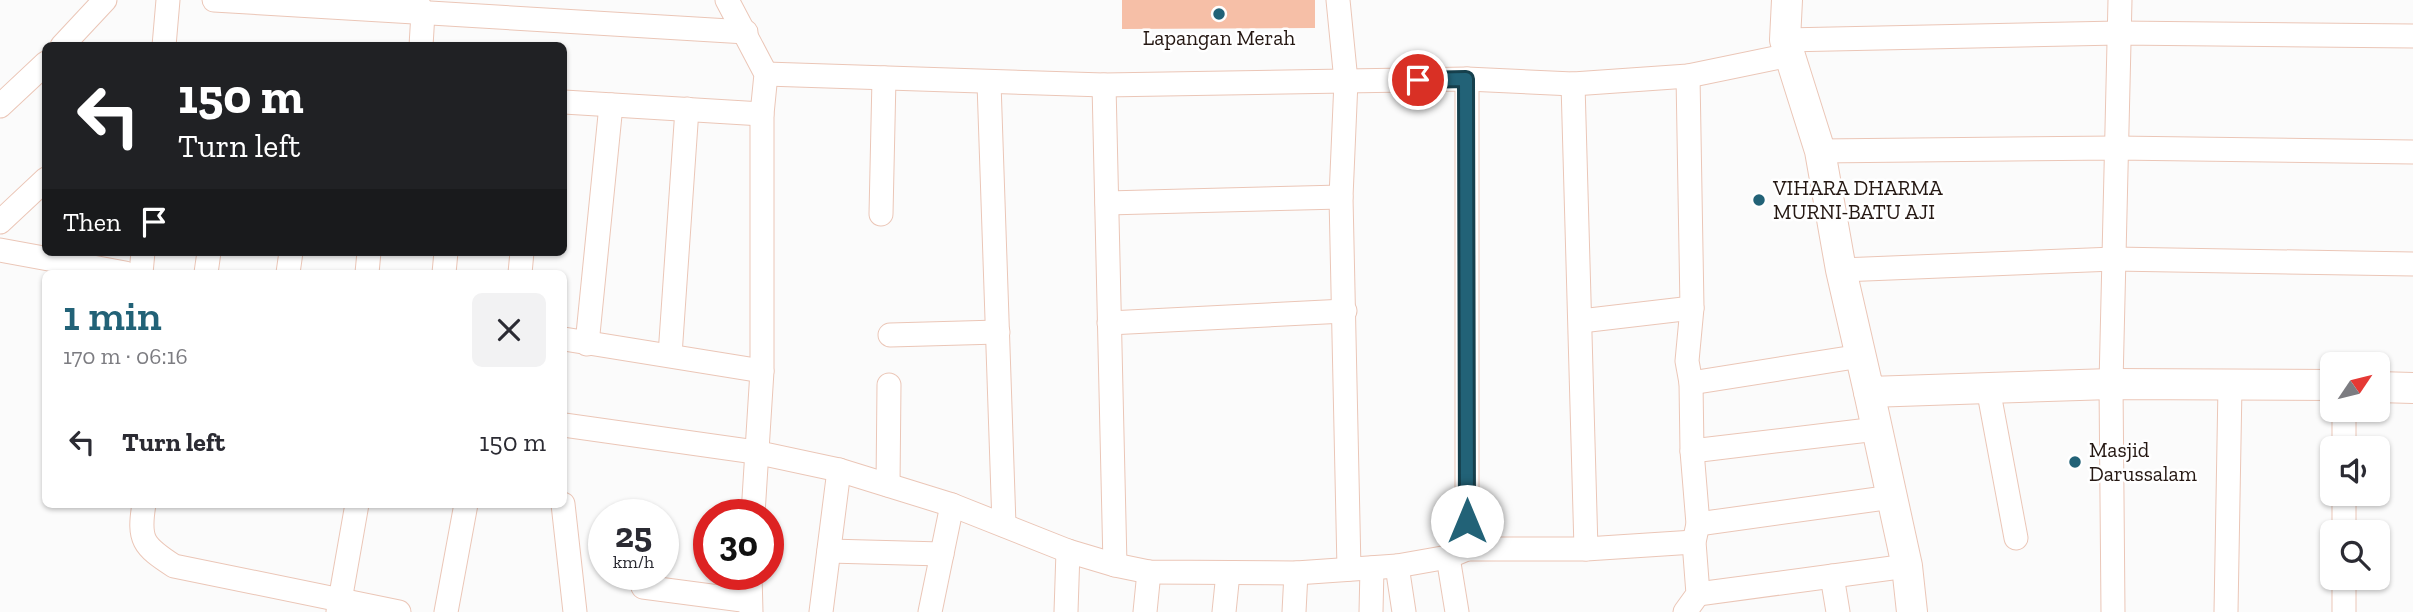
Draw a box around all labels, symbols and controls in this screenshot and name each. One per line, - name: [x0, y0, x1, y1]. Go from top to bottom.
- marker: Lapangan Merah: [1211, 6, 1227, 22]
- place label: Lapangan Merah: [1143, 25, 1295, 50]
- pin: [1388, 50, 1448, 110]
- icon: arrive: [1399, 61, 1437, 99]
- text: 150 m: [178, 67, 304, 126]
- icon: left: [63, 70, 154, 161]
- text: Turn left: [178, 127, 300, 165]
- place label: VIHARA DHARMA MURNI-BATU AJI: [1772, 175, 1943, 224]
- marker: VIHARA DHARMA MURNI-BATU AJI: [1751, 192, 1767, 208]
- icon: arrive: [135, 203, 173, 241]
- text: Then: [63, 206, 121, 238]
- text: 1 min: [63, 290, 162, 341]
- button: close: [472, 293, 546, 367]
- text: 170 m · 06:16: [63, 342, 188, 370]
- north arrow: [2320, 352, 2390, 422]
- map controls: [2320, 352, 2390, 590]
- icon: left: [63, 423, 101, 461]
- text: Turn left: [122, 426, 225, 458]
- text: 150 m: [479, 426, 546, 458]
- button: sound: [2320, 436, 2390, 506]
- place label: Masjid Darussalam: [2089, 437, 2197, 486]
- marker: Masjid Darussalam: [2067, 454, 2083, 470]
- position arrow: [1430, 484, 1504, 558]
- speed limit sign: 30: [693, 499, 784, 590]
- text: 25: [615, 514, 652, 556]
- button: search: [2320, 520, 2390, 590]
- text: km/h: [613, 551, 654, 573]

